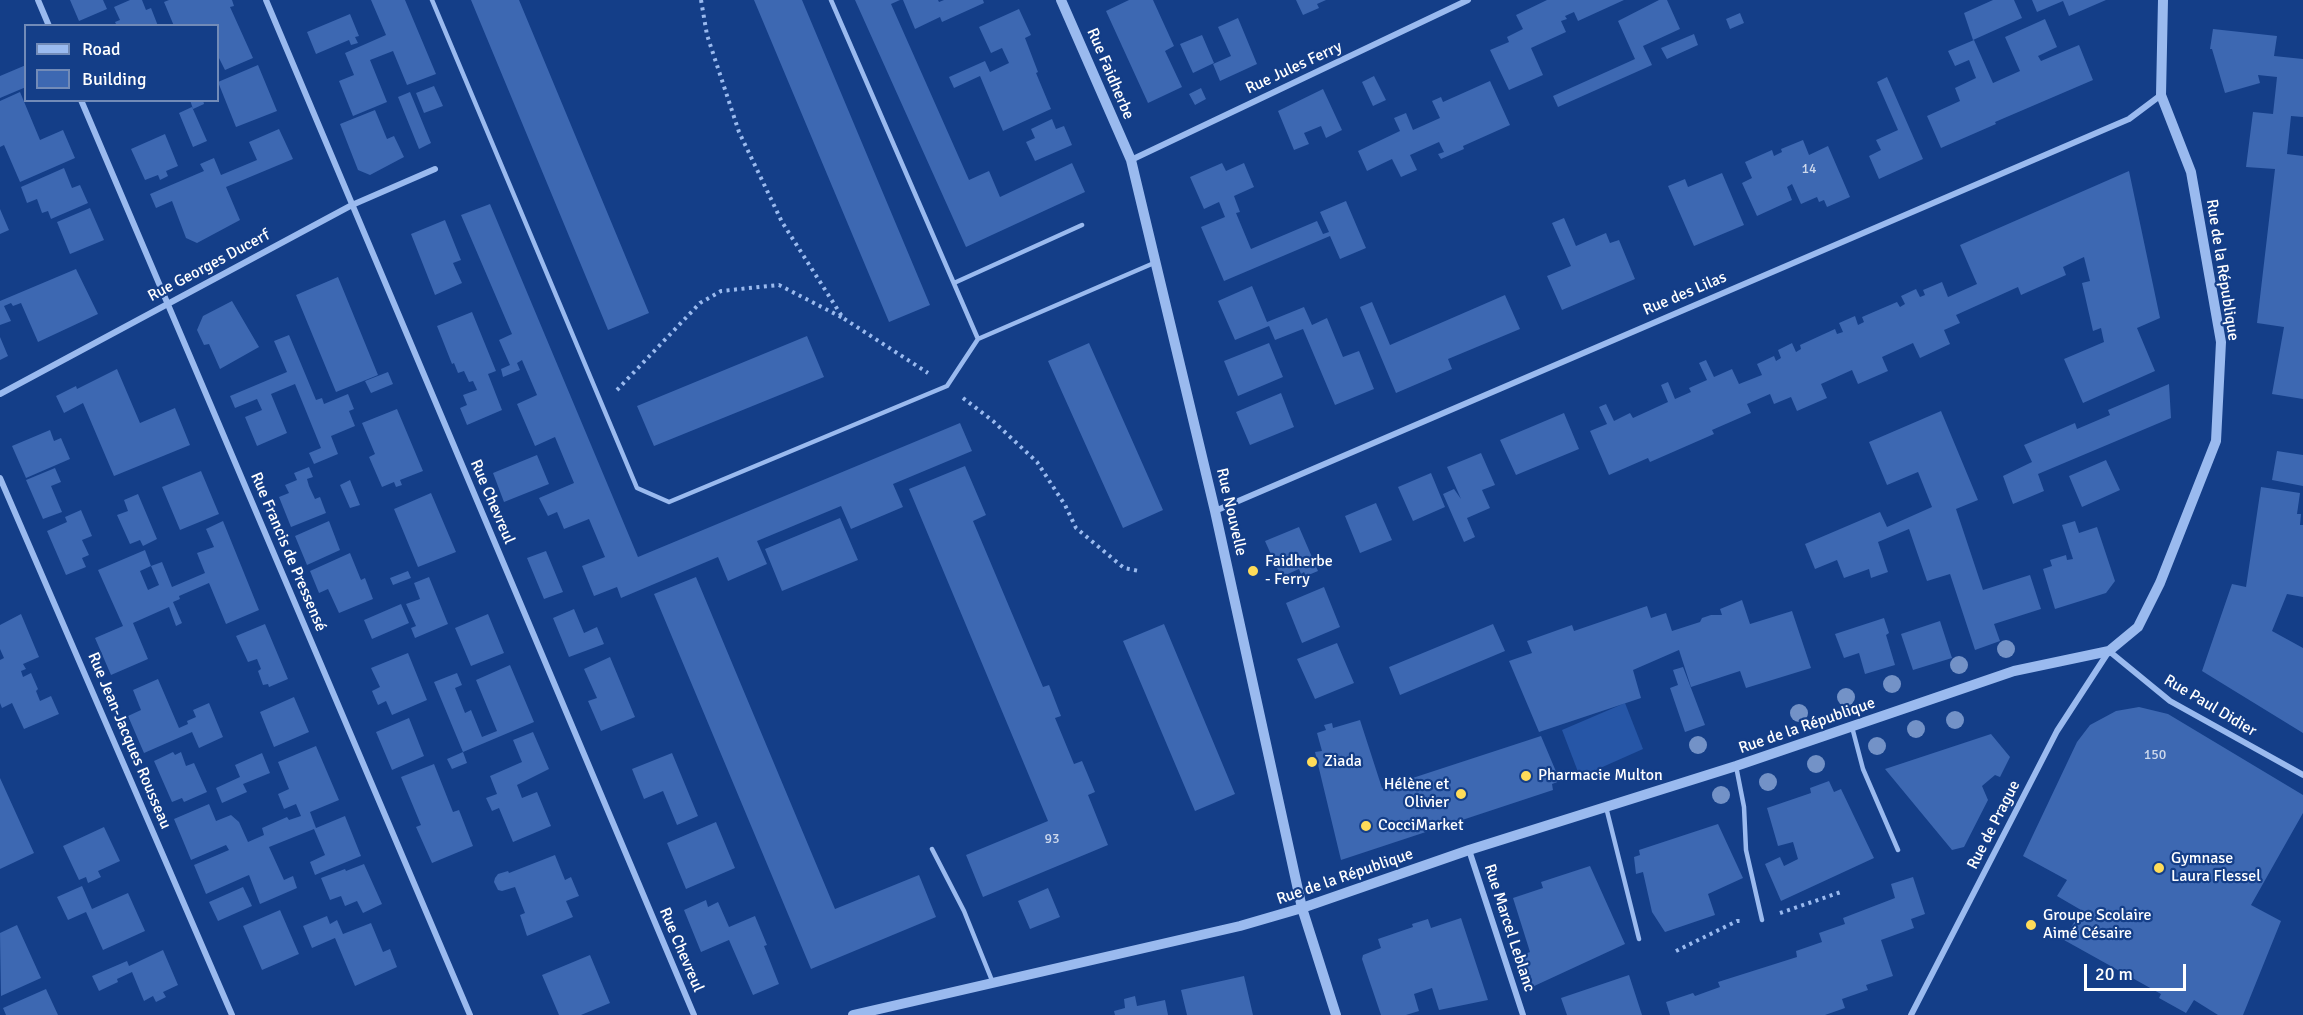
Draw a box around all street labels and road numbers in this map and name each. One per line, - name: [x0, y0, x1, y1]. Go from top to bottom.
- street label: Rue Faidherbe: [1082, 25, 1138, 123]
- street label: Rue Jules Ferry: [1243, 37, 1345, 99]
- street label: Rue de la République: [2201, 198, 2243, 342]
- street label: Rue Georges Ducerf: [145, 226, 273, 306]
- street label: Rue des Lilas: [1640, 268, 1730, 320]
- street label: Rue Chevreul: [466, 457, 518, 547]
- street label: Rue Nouvelle: [1212, 466, 1250, 558]
- street label: Rue Francis de Pressensé: [246, 470, 330, 634]
- street label: Rue Jean-Jacques Rousseau: [83, 650, 175, 832]
- street label: Rue Paul Didier: [2160, 671, 2260, 741]
- street label: Rue de la République: [1736, 694, 1878, 758]
- street label: Rue de Prague: [1963, 777, 2025, 873]
- street label: Rue de la République: [1274, 845, 1416, 909]
- street label: Rue Marcel Leblanc: [1479, 862, 1539, 994]
- street label: Rue Chevreul: [655, 905, 707, 995]

